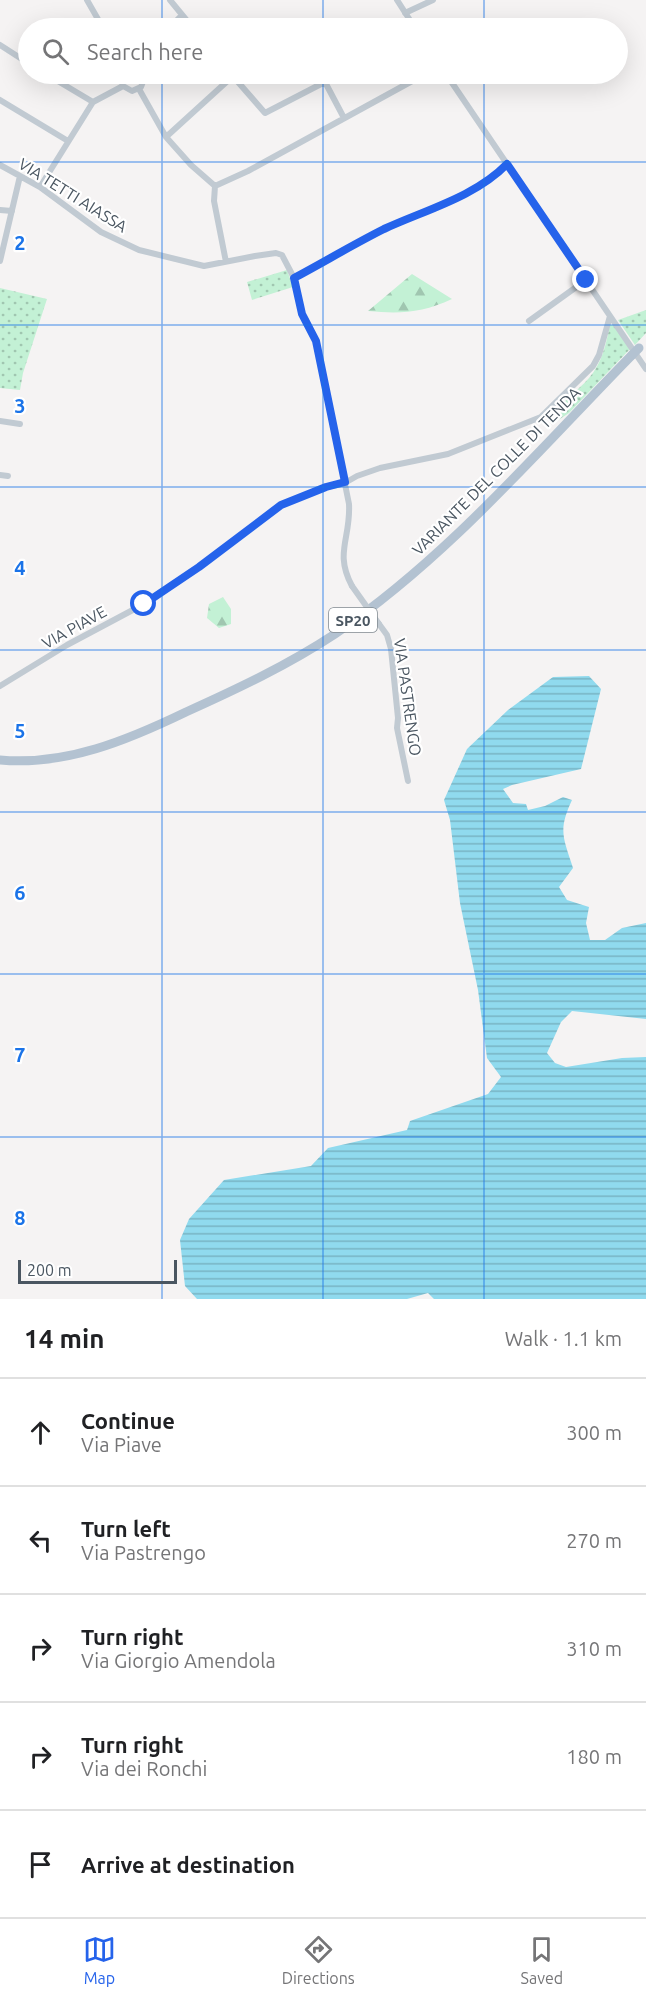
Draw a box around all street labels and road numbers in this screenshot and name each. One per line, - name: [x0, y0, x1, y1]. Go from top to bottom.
- street label: VIA TETTI AIASSA: [15, 154, 131, 236]
- street label: VARIANTE DEL COLLE DI TENDA: [408, 383, 584, 559]
- street label: VIA PIAVE: [39, 602, 109, 652]
- road number: SP20: [329, 608, 377, 632]
- street label: VIA PASTRENGO: [391, 637, 425, 757]

